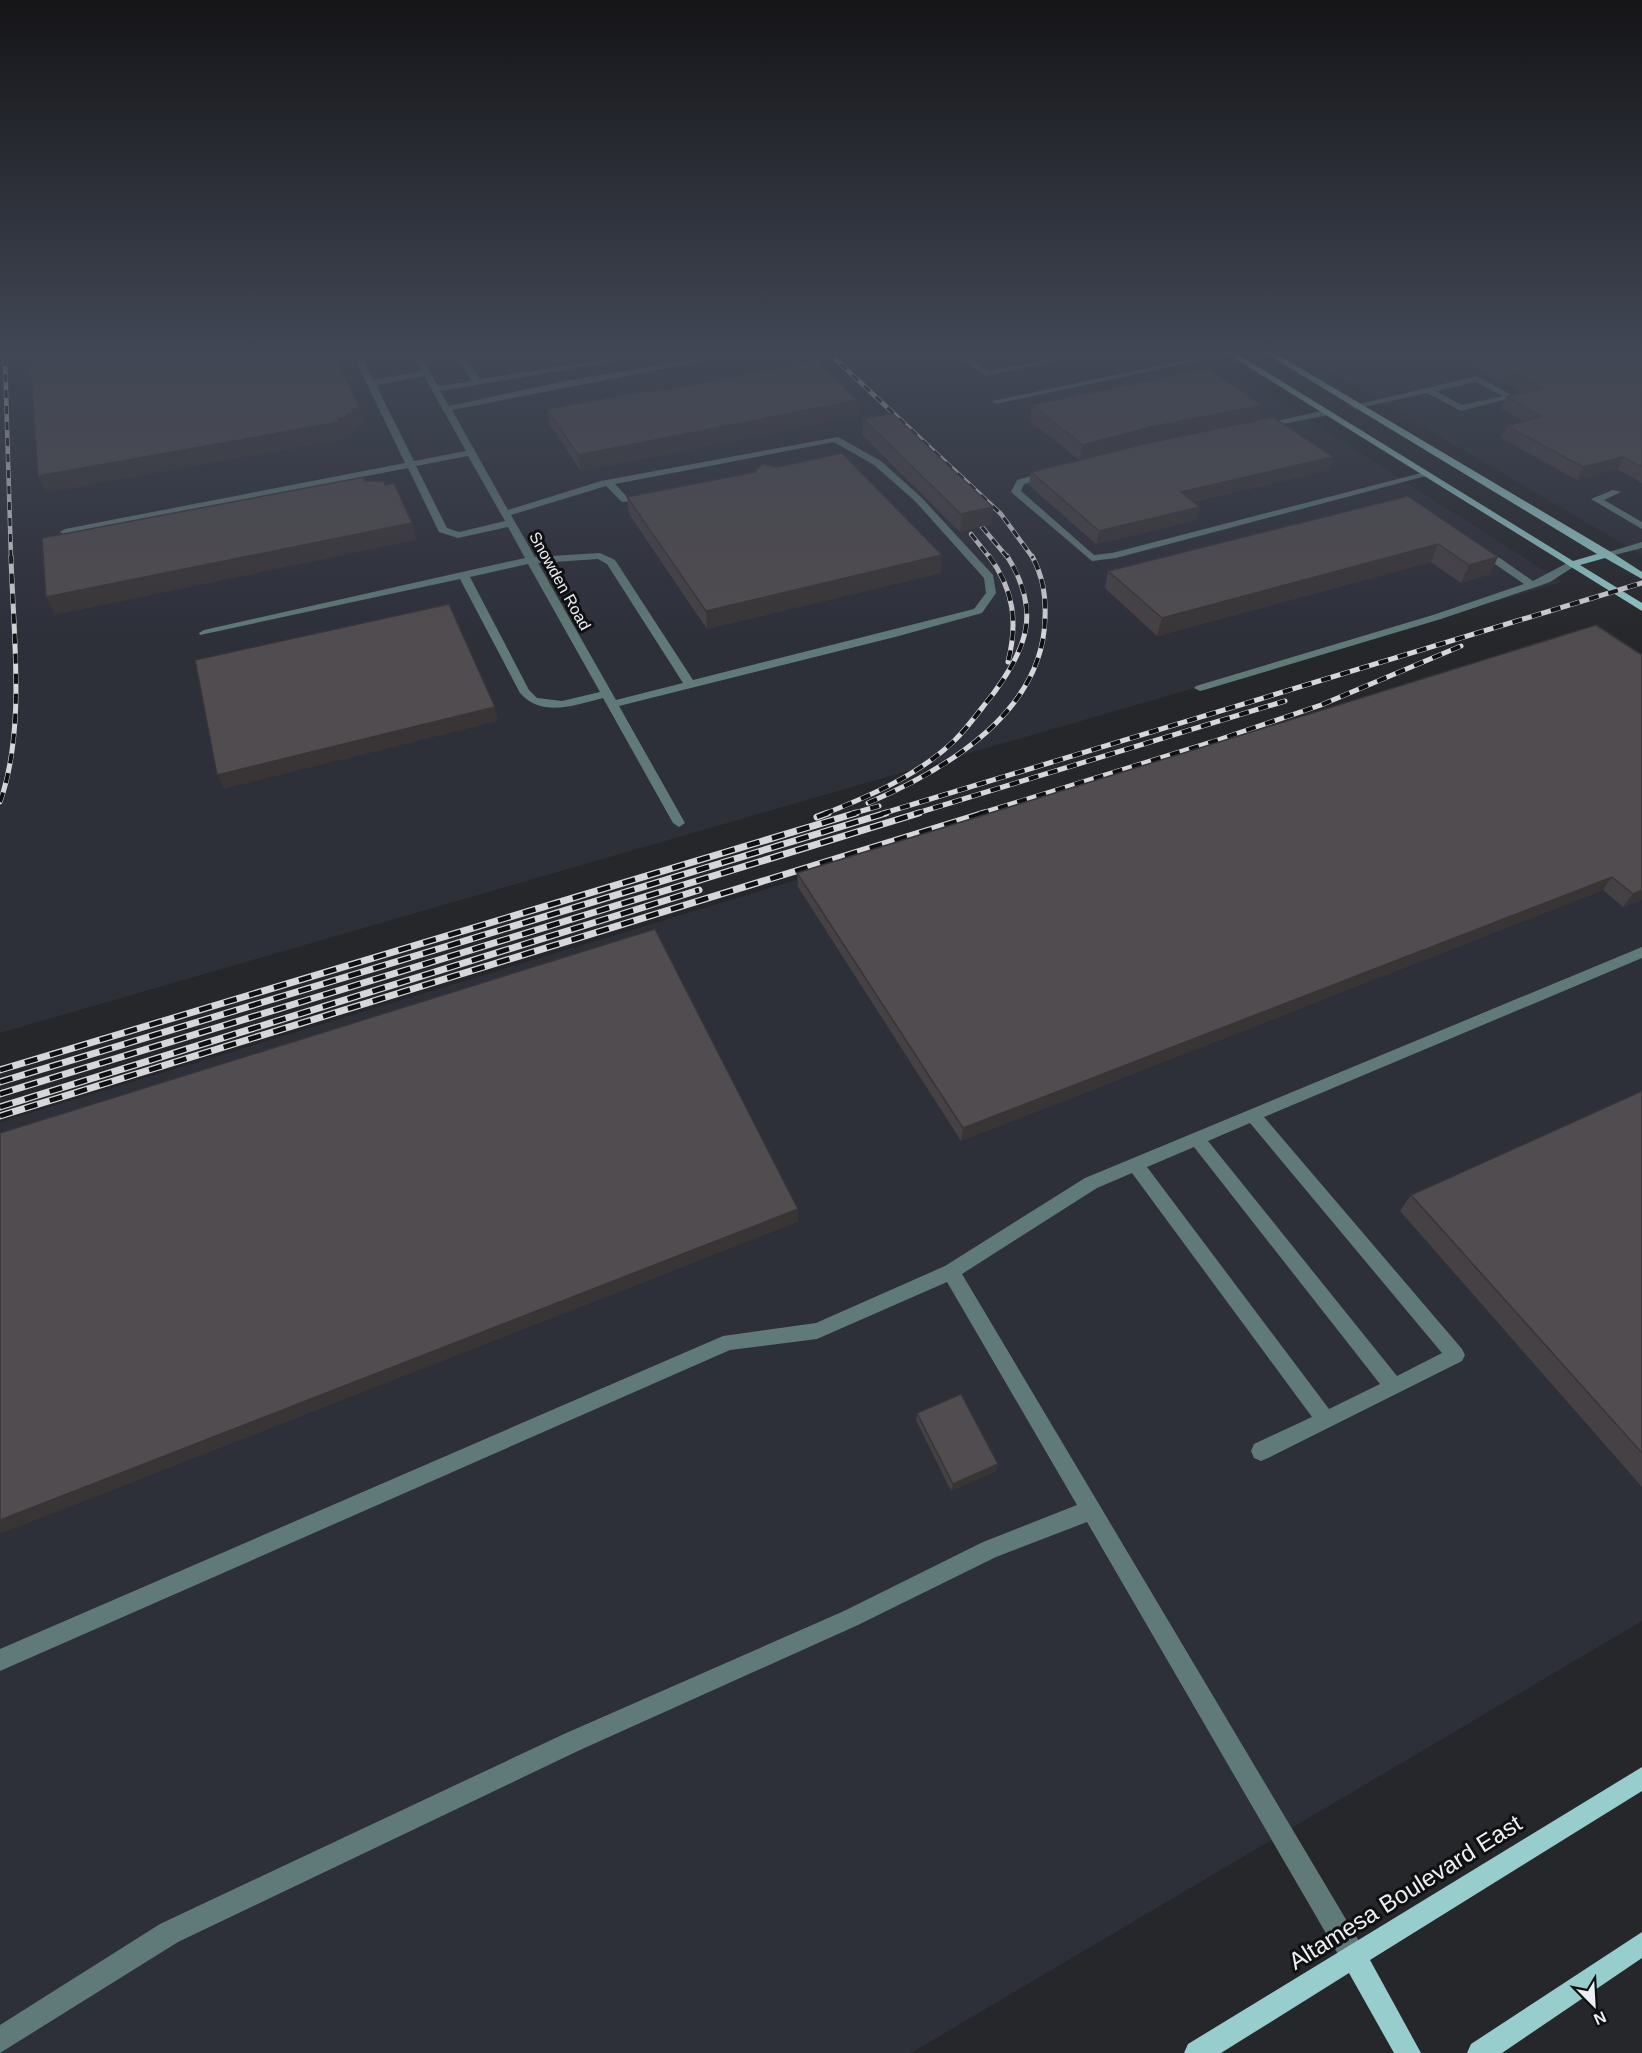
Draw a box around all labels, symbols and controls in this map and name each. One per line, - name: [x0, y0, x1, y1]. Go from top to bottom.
- street label: Snowden Road: [526, 529, 594, 633]
- street label: Altamesa Boulevard East: [1284, 1809, 1527, 1975]
- north arrow: [1564, 1975, 1624, 2035]
- text: N: [1591, 2008, 1609, 2028]

